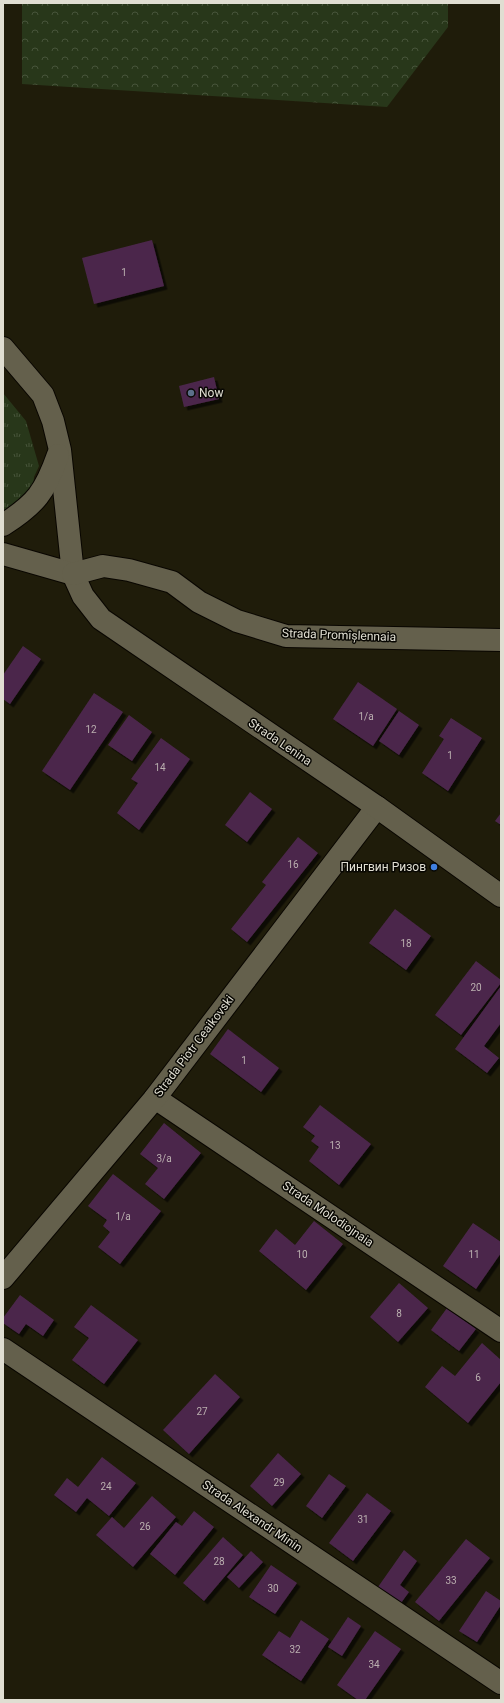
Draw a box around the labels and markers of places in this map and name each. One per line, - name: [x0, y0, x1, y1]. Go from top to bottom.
- place label: Now: [199, 386, 223, 400]
- marker: Now: [186, 388, 196, 398]
- place label: Пингвин Ризов: [341, 860, 426, 874]
- marker: Пингвин Ризов: [429, 862, 439, 872]

